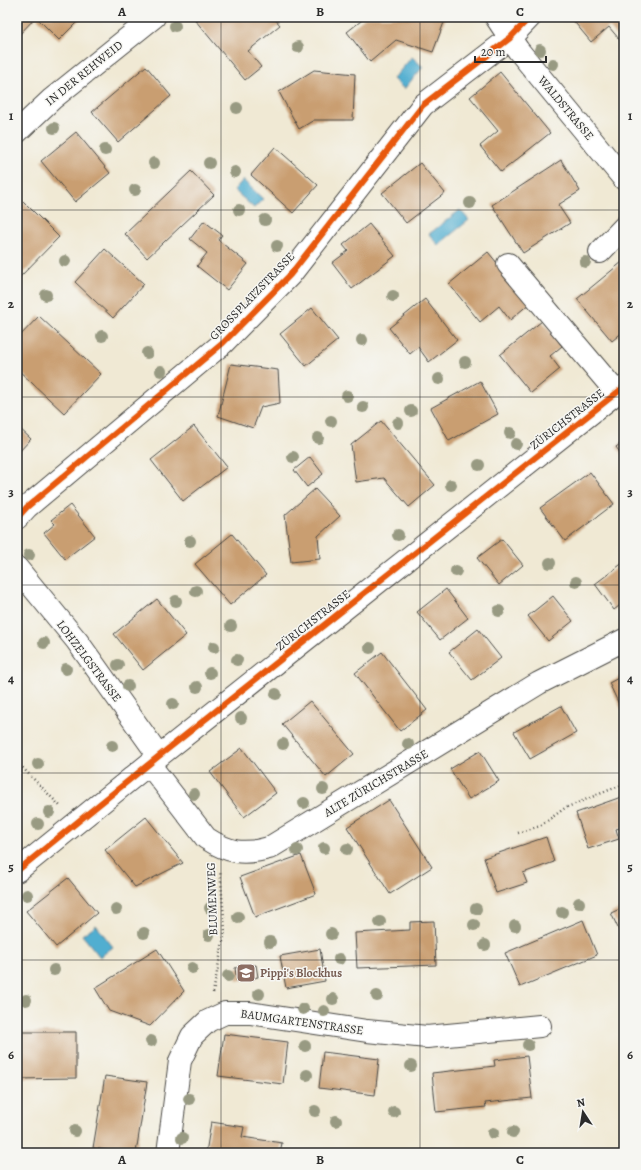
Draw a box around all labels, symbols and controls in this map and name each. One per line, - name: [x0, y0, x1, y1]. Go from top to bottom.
- text: A: [117, 3, 127, 20]
- text: B: [316, 3, 324, 20]
- text: C: [516, 3, 524, 20]
- street label: IN DER REHWEID: [42, 37, 126, 109]
- scale bar: [475, 38, 546, 64]
- text: 20 m: [481, 44, 505, 60]
- street label: WALDSTRASSE: [534, 72, 598, 143]
- text: 1: [9, 107, 14, 124]
- text: 1: [628, 107, 633, 124]
- street label: GROSSPLATZSTRASSE: [206, 249, 298, 343]
- text: 2: [8, 295, 15, 312]
- text: 2: [627, 295, 634, 312]
- street label: ZÜRICHSTRASSE: [527, 385, 607, 453]
- text: 3: [8, 483, 14, 500]
- text: 3: [627, 483, 633, 500]
- street label: ZÜRICHSTRASSE: [273, 586, 353, 654]
- street label: LOHZELGSTRASSE: [53, 617, 125, 705]
- text: 4: [8, 670, 14, 687]
- text: 4: [627, 670, 633, 687]
- street label: ALTE ZÜRICHSTRASSE: [320, 746, 431, 821]
- text: 5: [8, 858, 14, 875]
- text: 5: [627, 858, 633, 875]
- street label: BLUMENWEG: [203, 862, 221, 936]
- school or university icon: Pippi's Blockhus: [235, 962, 257, 984]
- place label: Pippi's Blockhus: [260, 965, 342, 981]
- street label: BAUMGARTENSTRASSE: [240, 1005, 364, 1039]
- text: 6: [8, 1046, 14, 1063]
- text: 6: [627, 1046, 633, 1063]
- north arrow: [563, 1092, 603, 1132]
- text: N: [576, 1095, 587, 1111]
- text: A: [117, 1151, 127, 1168]
- text: B: [316, 1151, 324, 1168]
- text: C: [516, 1151, 524, 1168]

